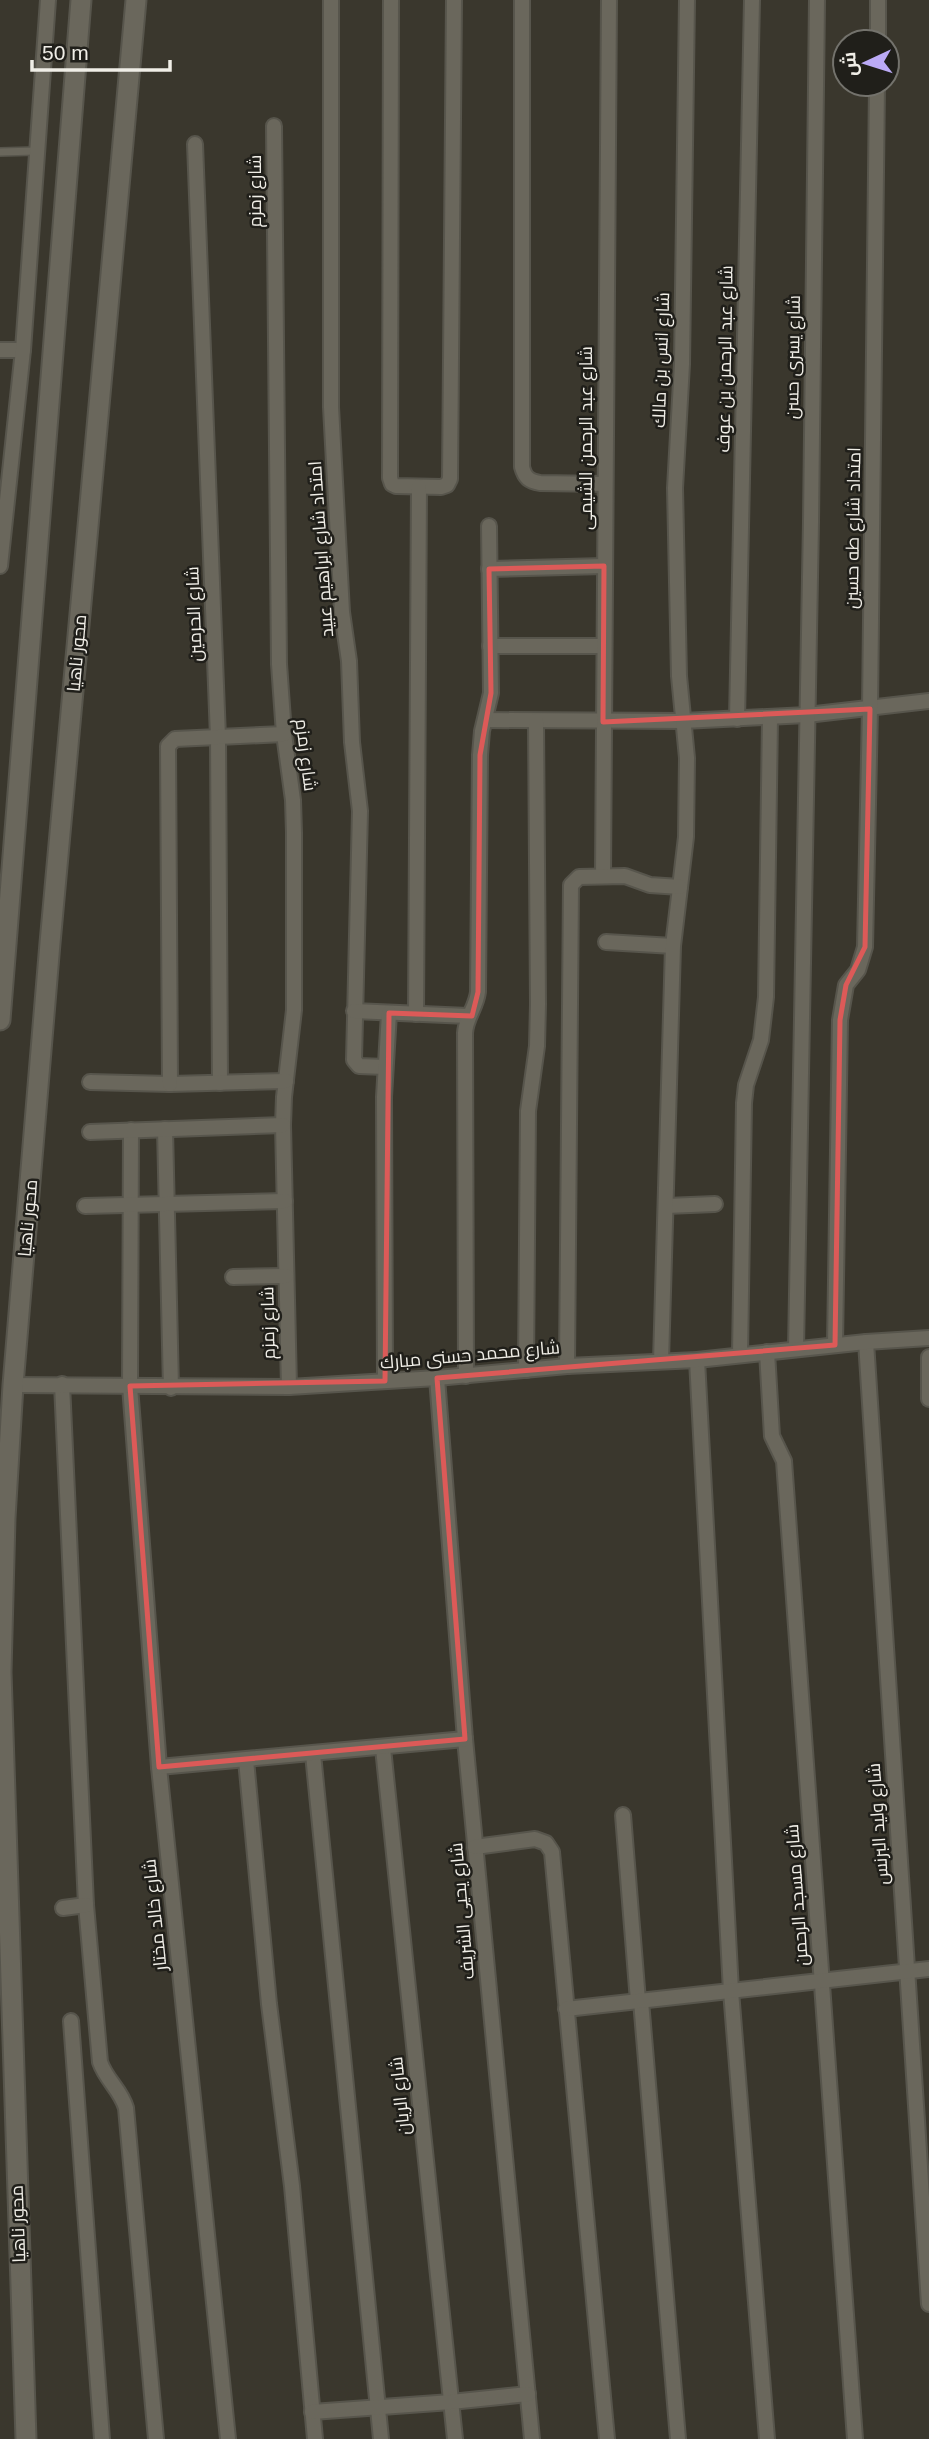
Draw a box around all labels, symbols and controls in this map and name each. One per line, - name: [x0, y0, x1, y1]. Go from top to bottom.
- scale bar: [32, 28, 170, 72]
- north arrow: [831, 28, 901, 98]
- text: 50 m: [42, 41, 89, 64]
- text: ش: [838, 51, 862, 77]
- street label: شارع زمزم: [245, 155, 267, 227]
- street label: شارع عبد الرحمن بن عوف: [713, 265, 739, 453]
- street label: شارع انس بن مالك: [649, 292, 675, 428]
- street label: شارع يسرى حسن: [782, 295, 806, 419]
- street label: شارع عبد الرحمن الشيمى: [576, 346, 598, 530]
- street label: امتداد شارع طه حسين: [842, 447, 866, 609]
- street label: امتداد شارع ابراهيم عبيد: [305, 460, 339, 638]
- street label: شارع الحرمين: [182, 566, 208, 662]
- street label: محور ناهيا: [64, 613, 91, 693]
- street label: شارع زمزم: [290, 718, 320, 793]
- street label: محور ناهيا: [15, 1178, 42, 1258]
- street label: شارع زمزم: [257, 1286, 281, 1360]
- street label: شارع محمد حسنى مبارك: [379, 1337, 561, 1375]
- street label: شارع وليد البرنس: [864, 1762, 894, 1886]
- street label: شارع مسجد الرحمن: [782, 1823, 814, 1967]
- street label: شارع يحيى الشريف: [446, 1842, 480, 1980]
- street label: شارع خالد مختار: [139, 1858, 173, 1973]
- street label: شارع الريان: [386, 2056, 416, 2136]
- street label: محور ناهيا: [7, 2185, 30, 2263]

